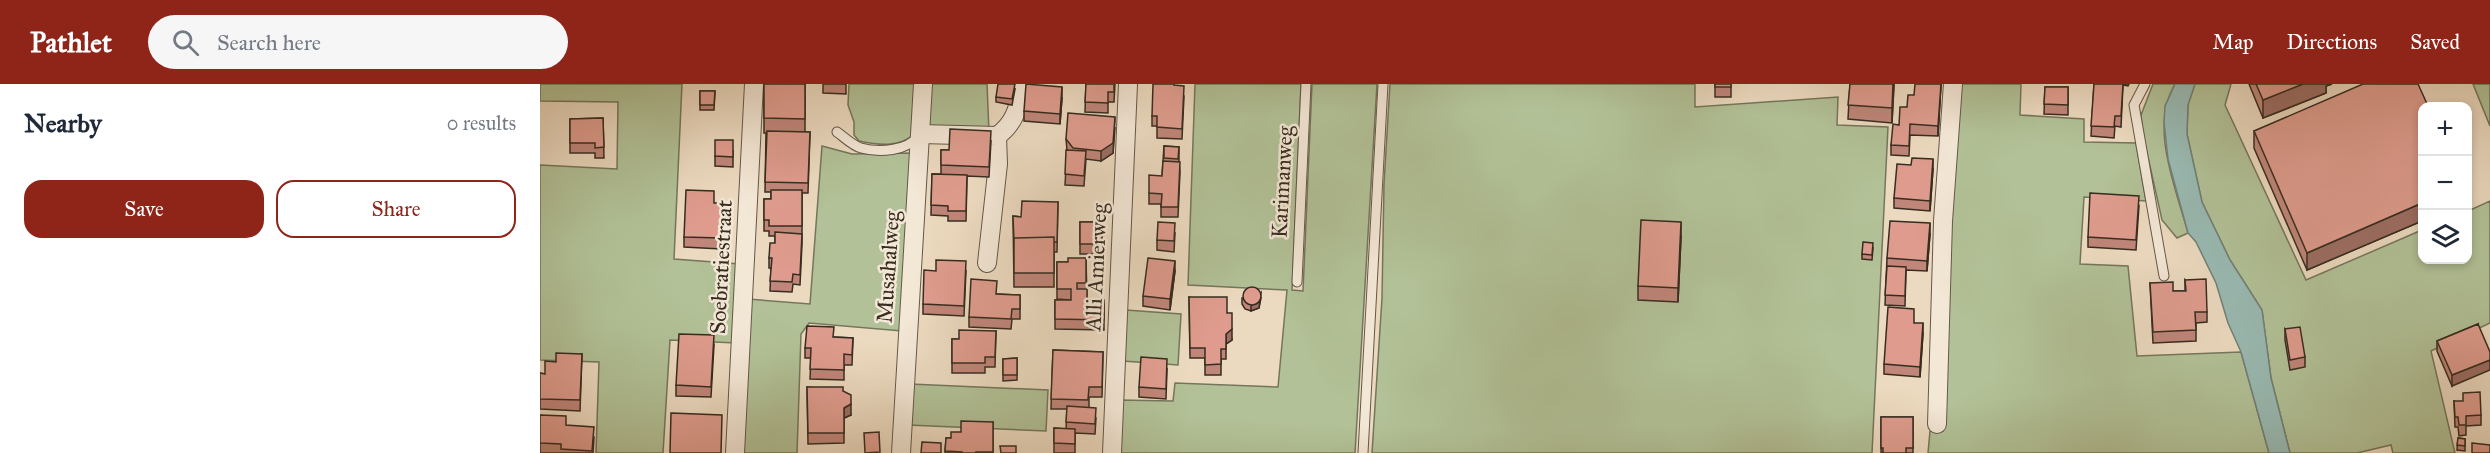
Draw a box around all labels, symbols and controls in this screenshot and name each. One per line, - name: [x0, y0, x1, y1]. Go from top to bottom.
- search box: [148, 15, 568, 69]
- text: Pathlet: [30, 25, 112, 60]
- icon: search: [169, 26, 202, 59]
- text: Search here: [217, 29, 321, 56]
- text: Map: [2213, 29, 2254, 55]
- text: Directions: [2287, 29, 2377, 55]
- text: Saved: [2410, 29, 2460, 55]
- map controls: [2418, 102, 2472, 264]
- button: +: [2418, 102, 2472, 156]
- text: Nearby: [24, 107, 102, 139]
- text: 0 results: [447, 111, 516, 135]
- street label: Karimanweg: [1266, 124, 1298, 239]
- button: −: [2418, 156, 2472, 210]
- button: Save: [24, 180, 264, 238]
- button: Share: [276, 180, 516, 238]
- street label: Soebratiestraat: [704, 199, 738, 335]
- street label: Alli Amierweg: [1079, 202, 1113, 333]
- street label: Musahalweg: [871, 209, 905, 324]
- button: layers: [2418, 210, 2472, 264]

